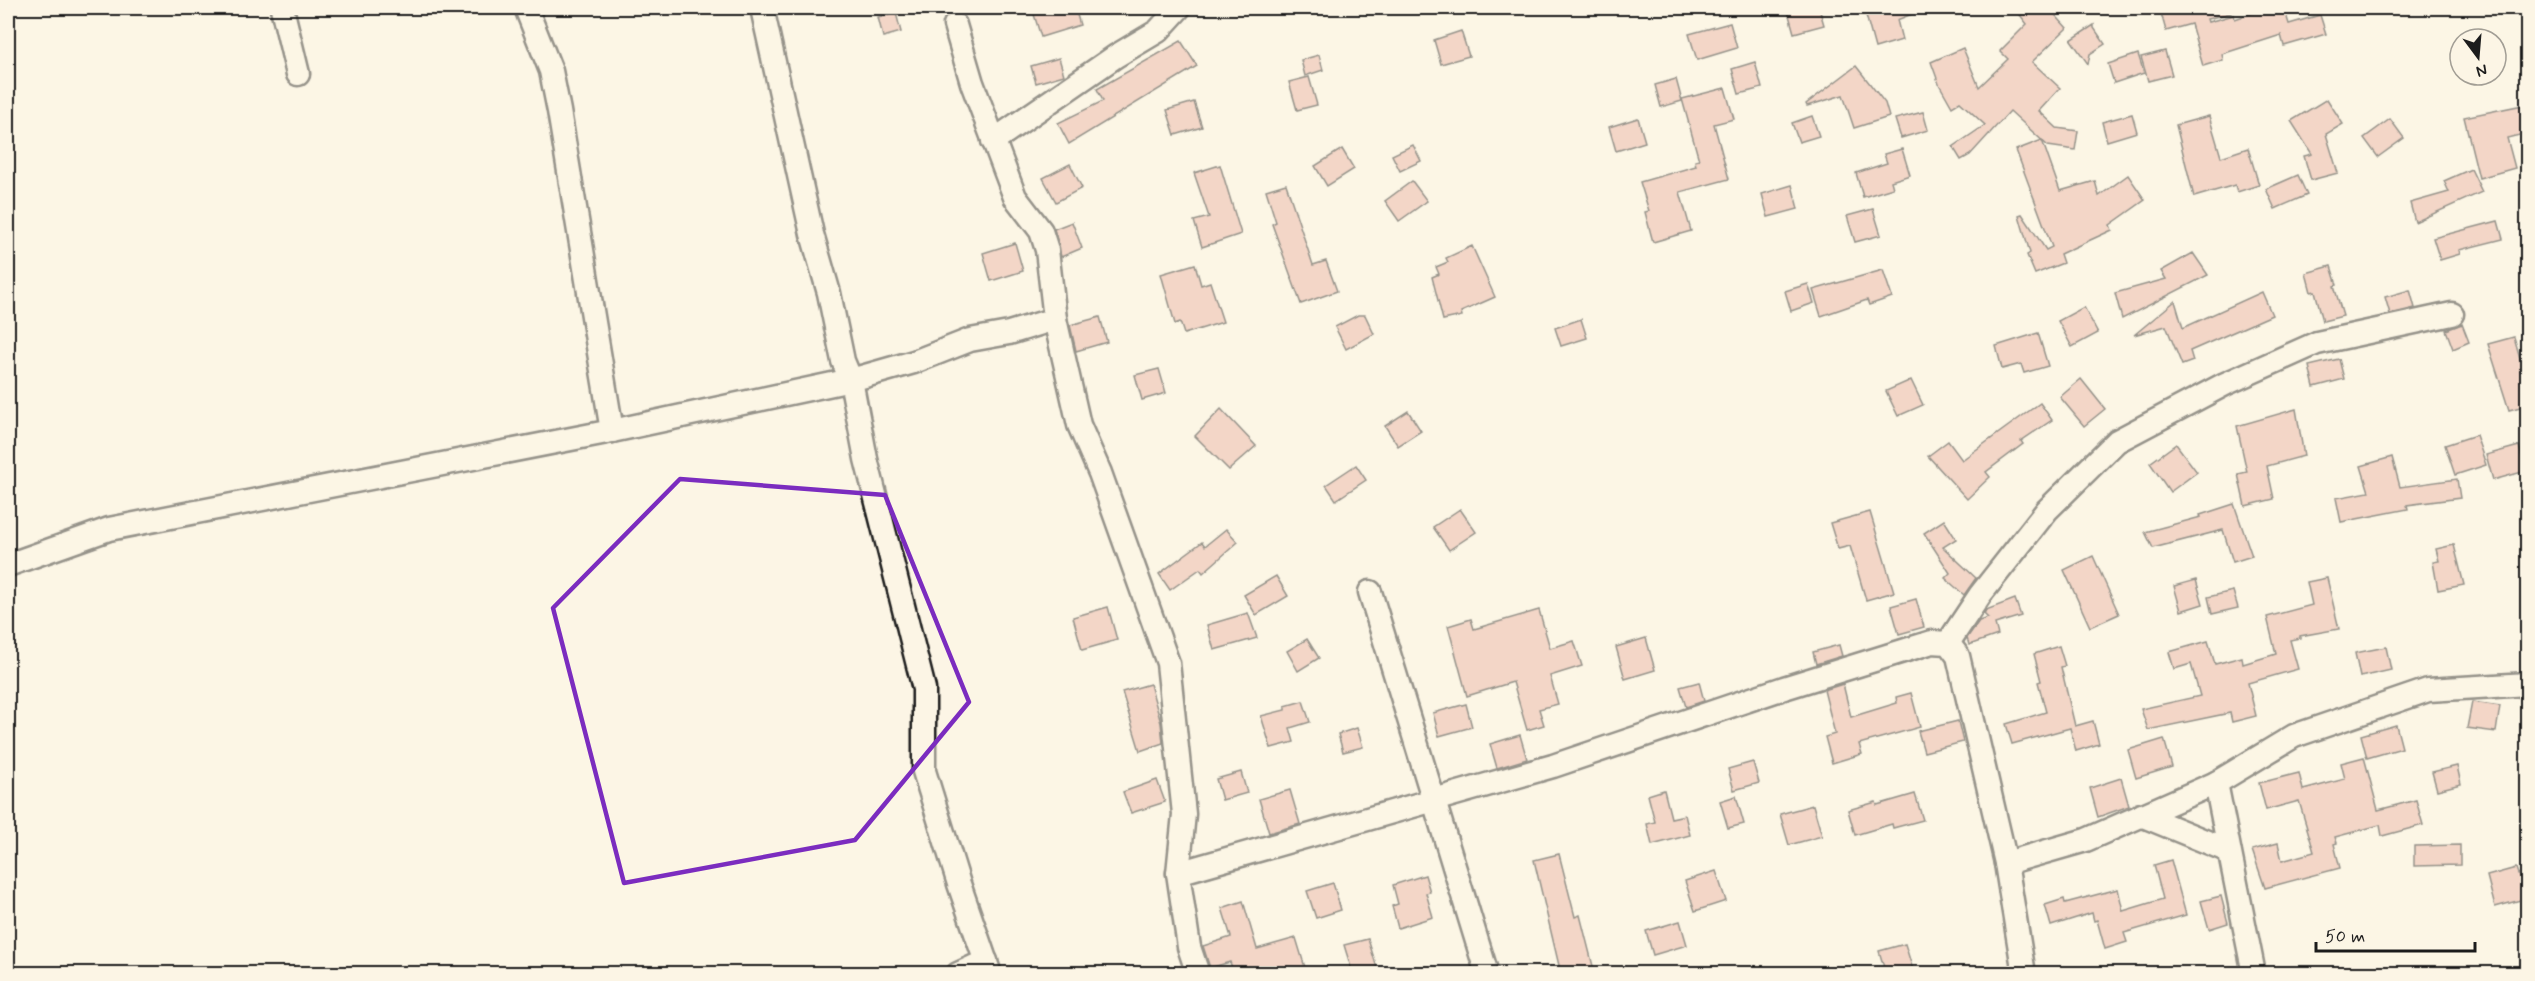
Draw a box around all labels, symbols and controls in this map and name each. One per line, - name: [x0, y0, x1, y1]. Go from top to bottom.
- north arrow: [2448, 27, 2508, 87]
- text: N: [2474, 58, 2490, 82]
- scale bar: [2316, 915, 2475, 953]
- text: 50 m: [2325, 925, 2365, 949]

